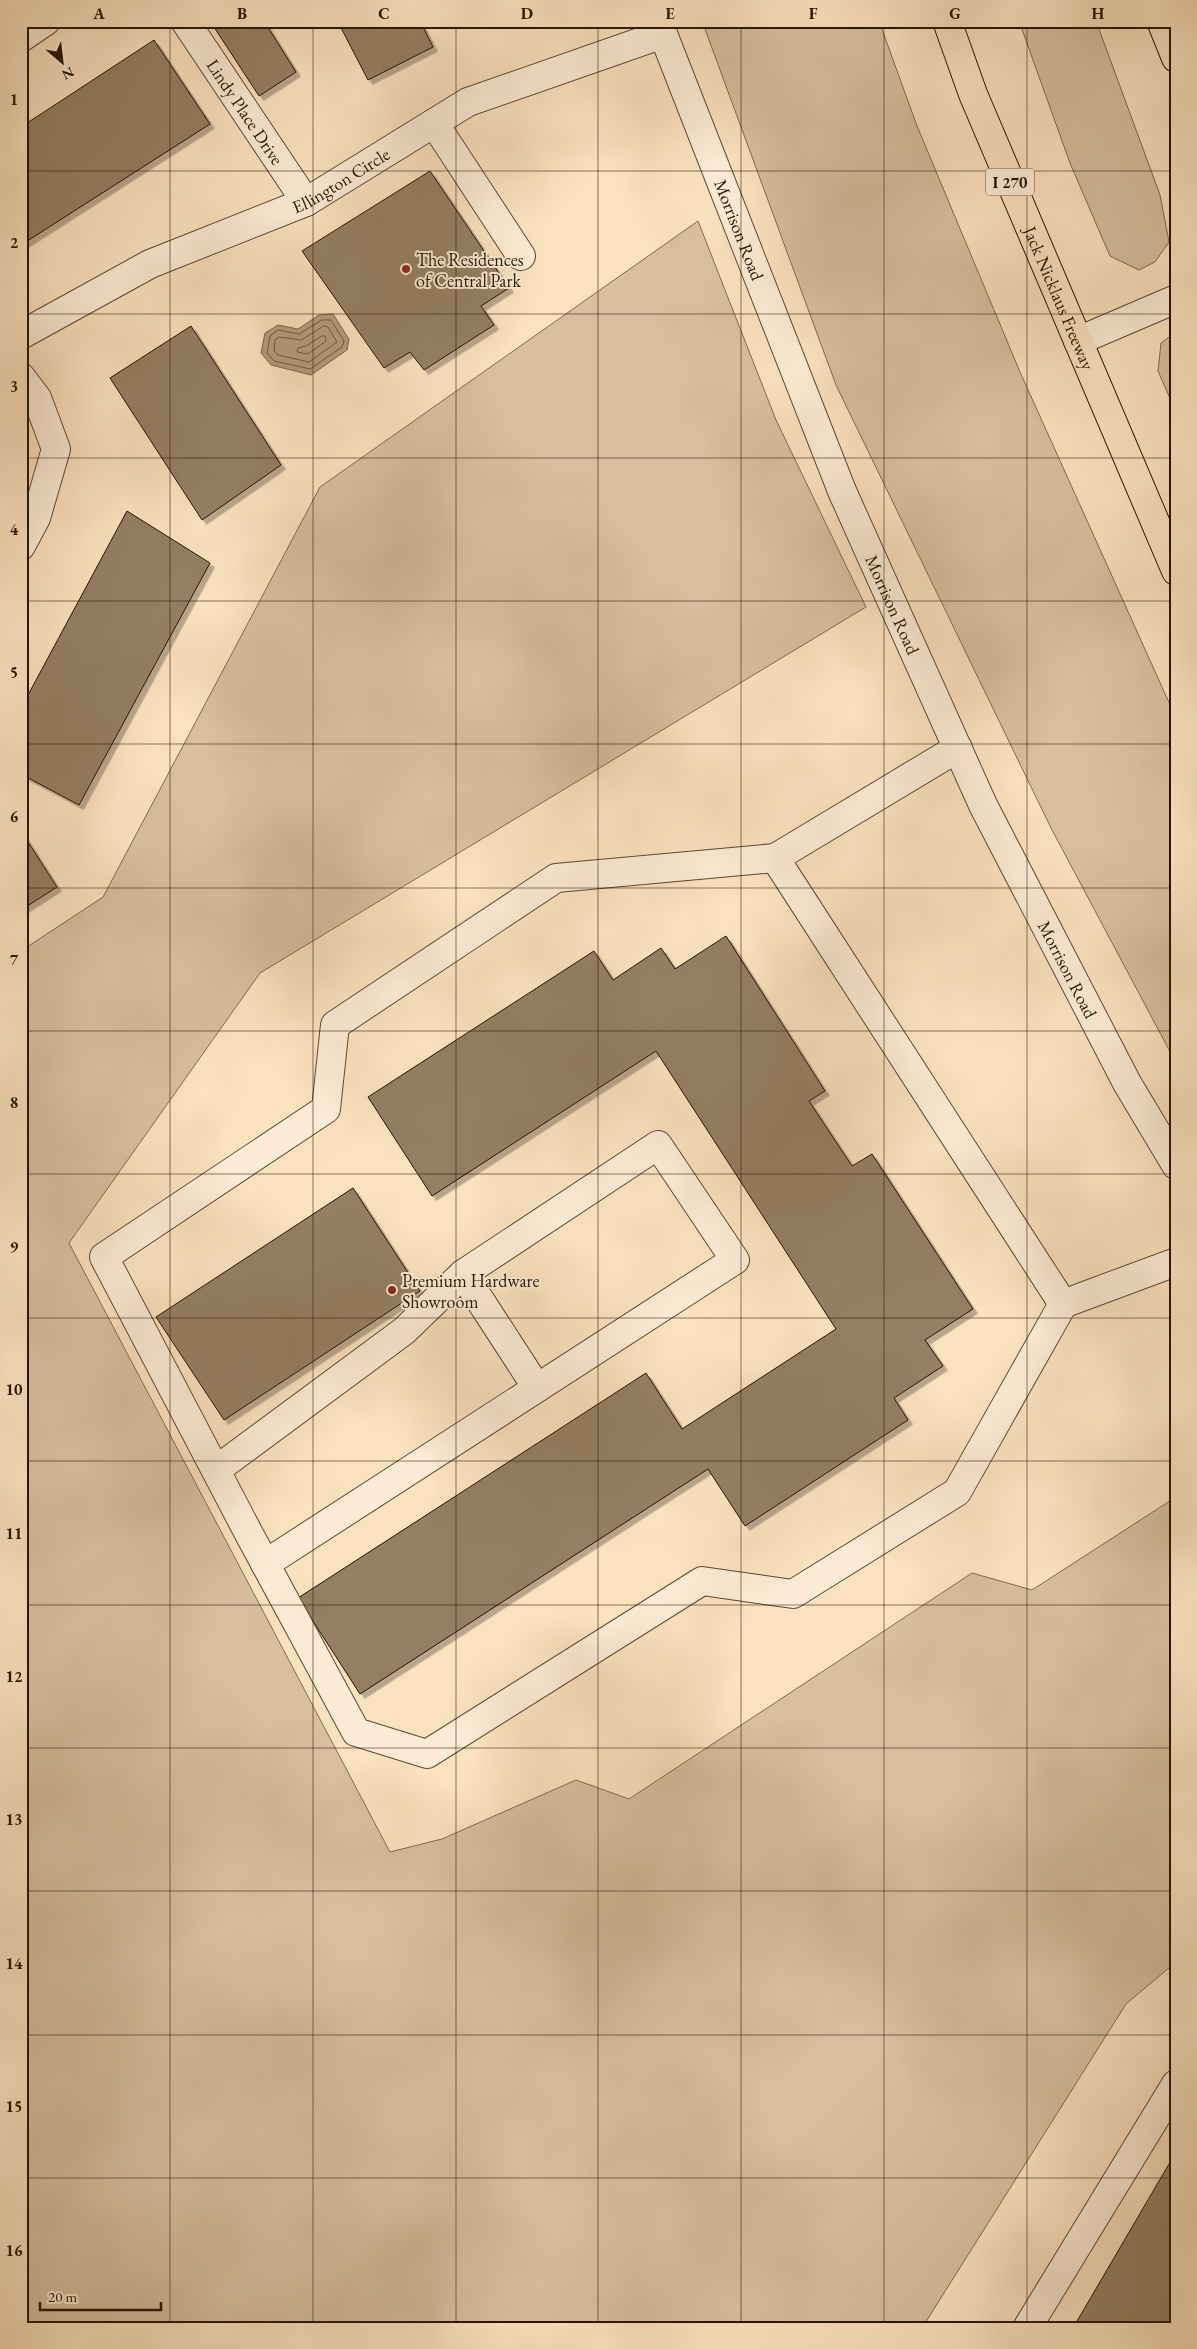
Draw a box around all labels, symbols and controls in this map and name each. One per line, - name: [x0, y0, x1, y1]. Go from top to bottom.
- text: A: [92, 3, 105, 24]
- text: B: [237, 3, 247, 24]
- text: C: [378, 3, 390, 24]
- text: D: [521, 3, 533, 24]
- text: E: [665, 3, 675, 24]
- text: F: [809, 3, 818, 24]
- text: G: [949, 3, 961, 24]
- text: H: [1092, 3, 1105, 24]
- north arrow: [38, 38, 88, 88]
- street label: Lindy Place Drive: [202, 54, 289, 169]
- text: N: [58, 63, 77, 84]
- text: 1: [10, 89, 18, 110]
- street label: Ellington Circle: [289, 142, 394, 218]
- road number: I 270: [986, 168, 1034, 196]
- street label: Morrison Road: [709, 176, 770, 284]
- street label: Jack Nicklaus Freeway: [1018, 221, 1100, 373]
- text: 2: [10, 232, 19, 253]
- place label: The Residences of Central Park: [416, 248, 524, 292]
- marker: The Residences of Central Park: [400, 263, 412, 275]
- text: 3: [10, 376, 18, 397]
- text: 4: [10, 519, 19, 540]
- street label: Morrison Road: [861, 551, 926, 659]
- text: 5: [10, 662, 18, 683]
- text: 6: [10, 806, 19, 827]
- street label: Morrison Road: [1033, 917, 1103, 1023]
- text: 7: [10, 949, 19, 970]
- text: 8: [10, 1092, 18, 1113]
- text: 9: [10, 1236, 19, 1257]
- place label: Premium Hardware Showroom: [402, 1269, 540, 1313]
- marker: Premium Hardware Showroom: [386, 1284, 398, 1296]
- text: 10: [6, 1379, 23, 1400]
- text: 11: [6, 1523, 22, 1544]
- text: 12: [6, 1666, 23, 1687]
- text: 13: [6, 1809, 22, 1830]
- text: 14: [6, 1953, 23, 1974]
- text: 15: [6, 2096, 22, 2117]
- text: 16: [6, 2240, 23, 2261]
- scale bar: [40, 2279, 161, 2311]
- text: 20 m: [48, 2287, 77, 2306]

